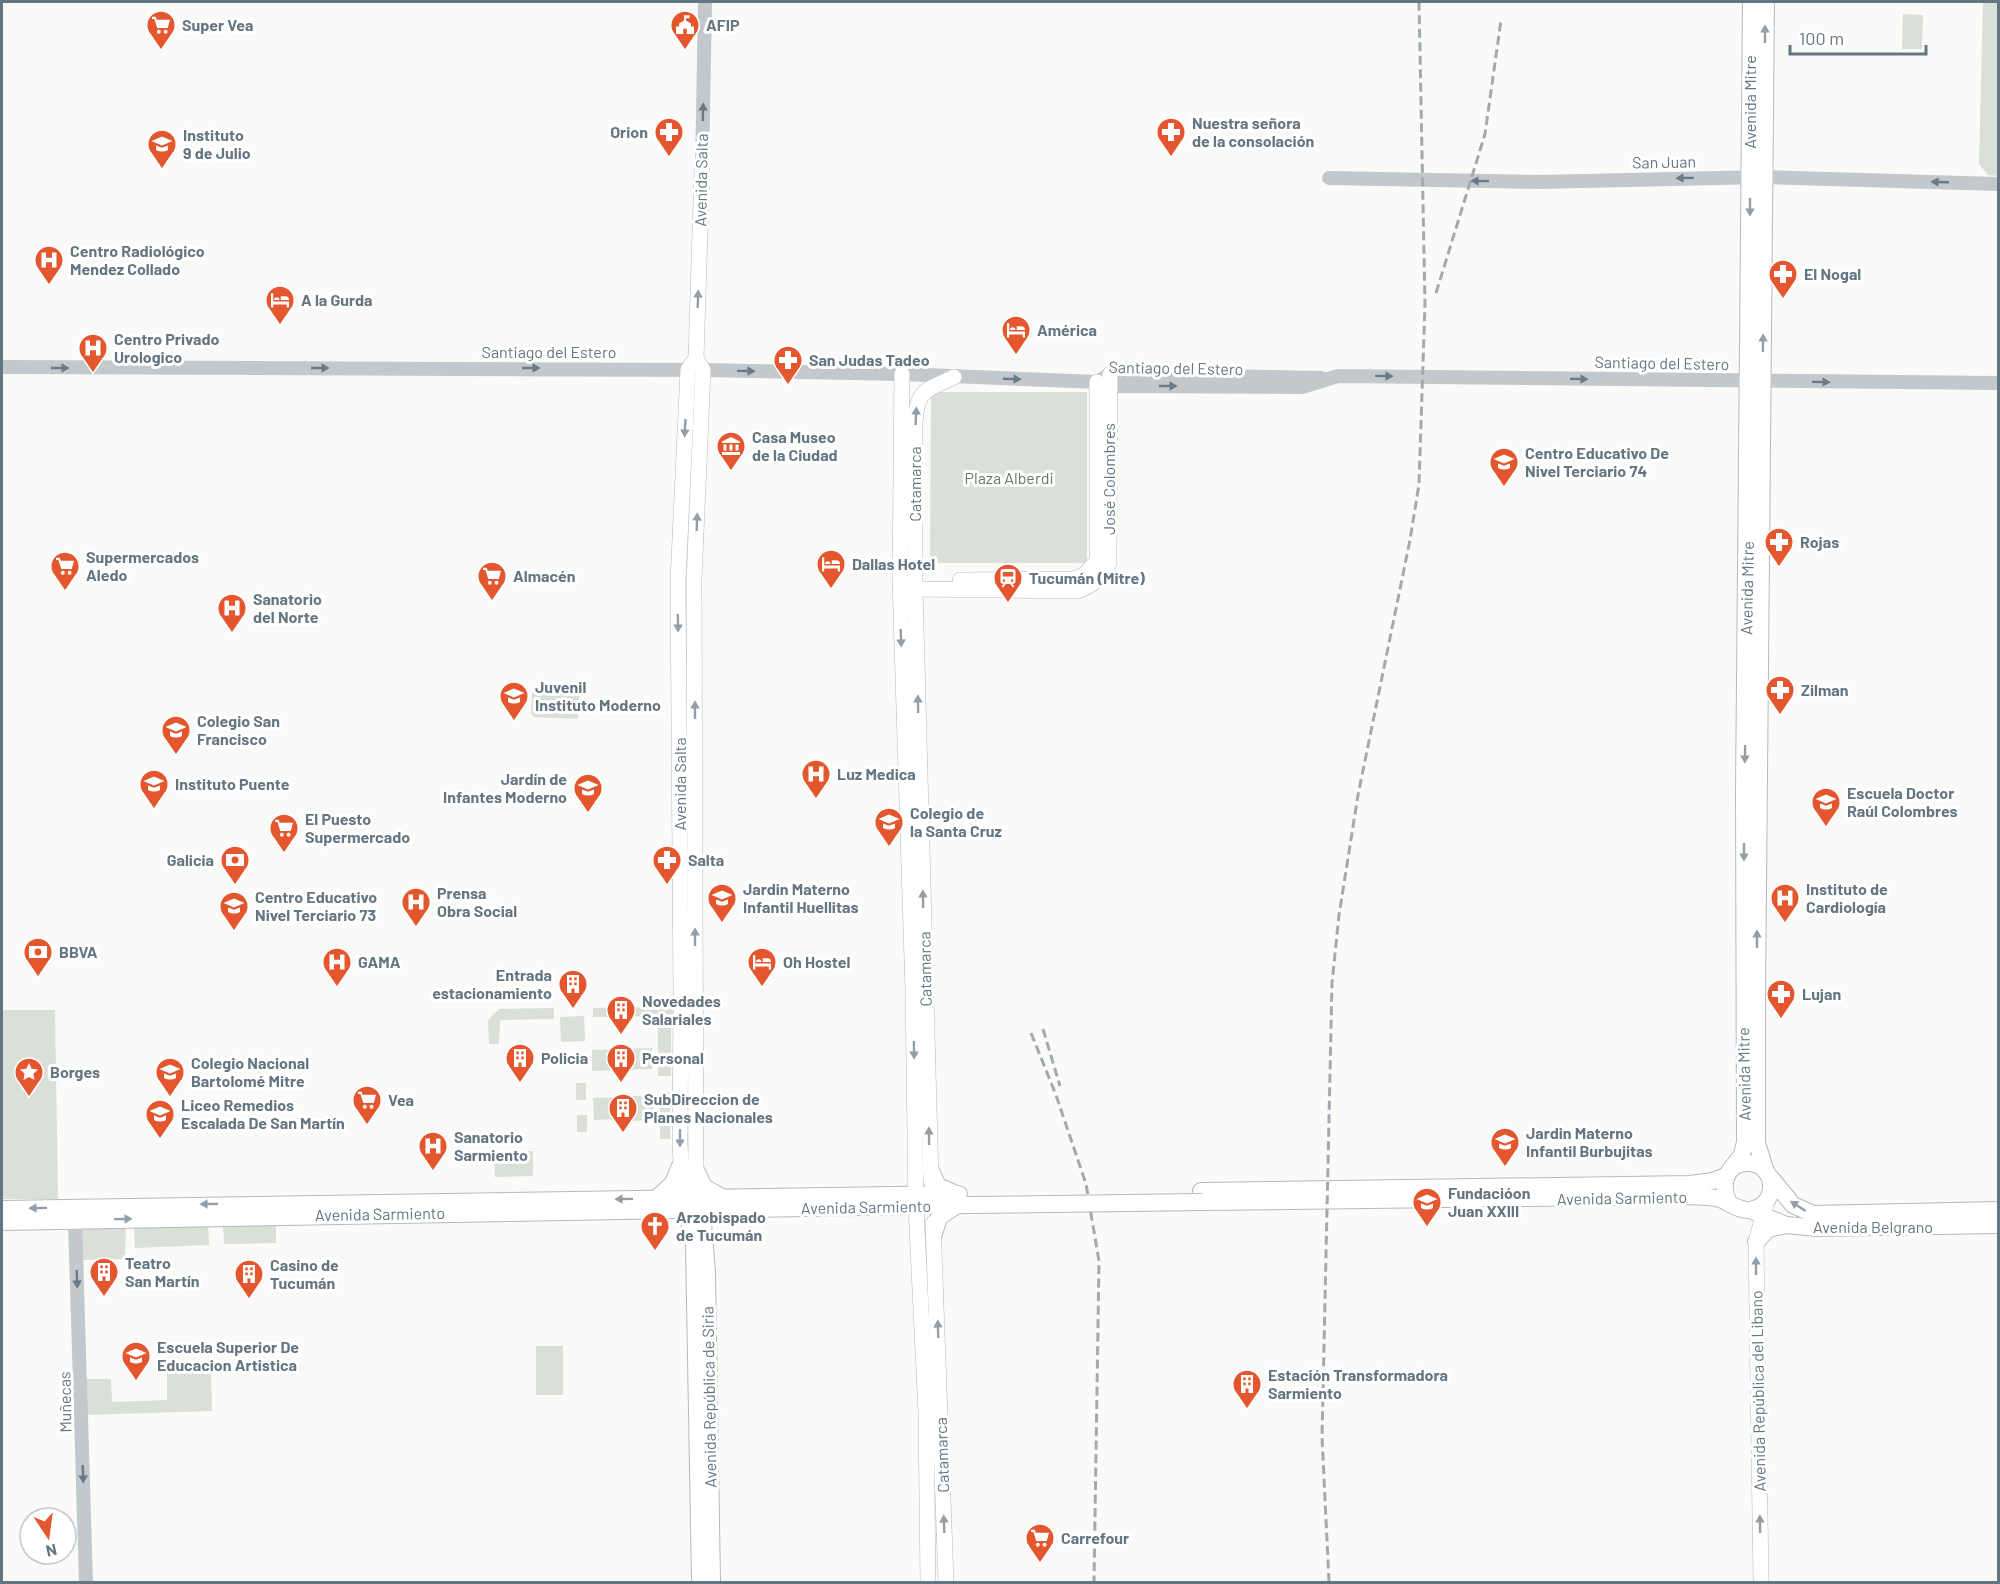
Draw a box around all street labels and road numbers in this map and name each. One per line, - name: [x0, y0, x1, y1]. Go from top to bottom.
- street label: Avenida Mitre: [1740, 55, 1759, 149]
- street label: Avenida Salta: [690, 133, 711, 227]
- street label: San Juan: [1632, 151, 1696, 172]
- street label: Santiago del Estero: [482, 342, 616, 361]
- street label: Santiago del Estero: [1594, 352, 1730, 373]
- street label: Santiago del Estero: [1108, 357, 1244, 378]
- street label: José Colombres: [1099, 423, 1118, 535]
- street label: Catamarca: [905, 446, 924, 522]
- street label: Avenida Mitre: [1736, 541, 1757, 635]
- street label: Avenida Salta: [670, 737, 689, 831]
- street label: Catamarca: [914, 931, 935, 1007]
- street label: Avenida Mitre: [1733, 1027, 1754, 1121]
- street label: Avenida Sarmiento: [1557, 1187, 1687, 1208]
- street label: Avenida Sarmiento: [801, 1196, 931, 1217]
- street label: Avenida Sarmiento: [315, 1203, 445, 1224]
- street label: Avenida Belgrano: [1813, 1217, 1933, 1236]
- street label: Avenida República del Libano: [1746, 1290, 1769, 1492]
- street label: Avenida República de Siria: [697, 1306, 720, 1488]
- street label: Muñecas: [54, 1371, 75, 1433]
- street label: Catamarca: [931, 1417, 952, 1493]

